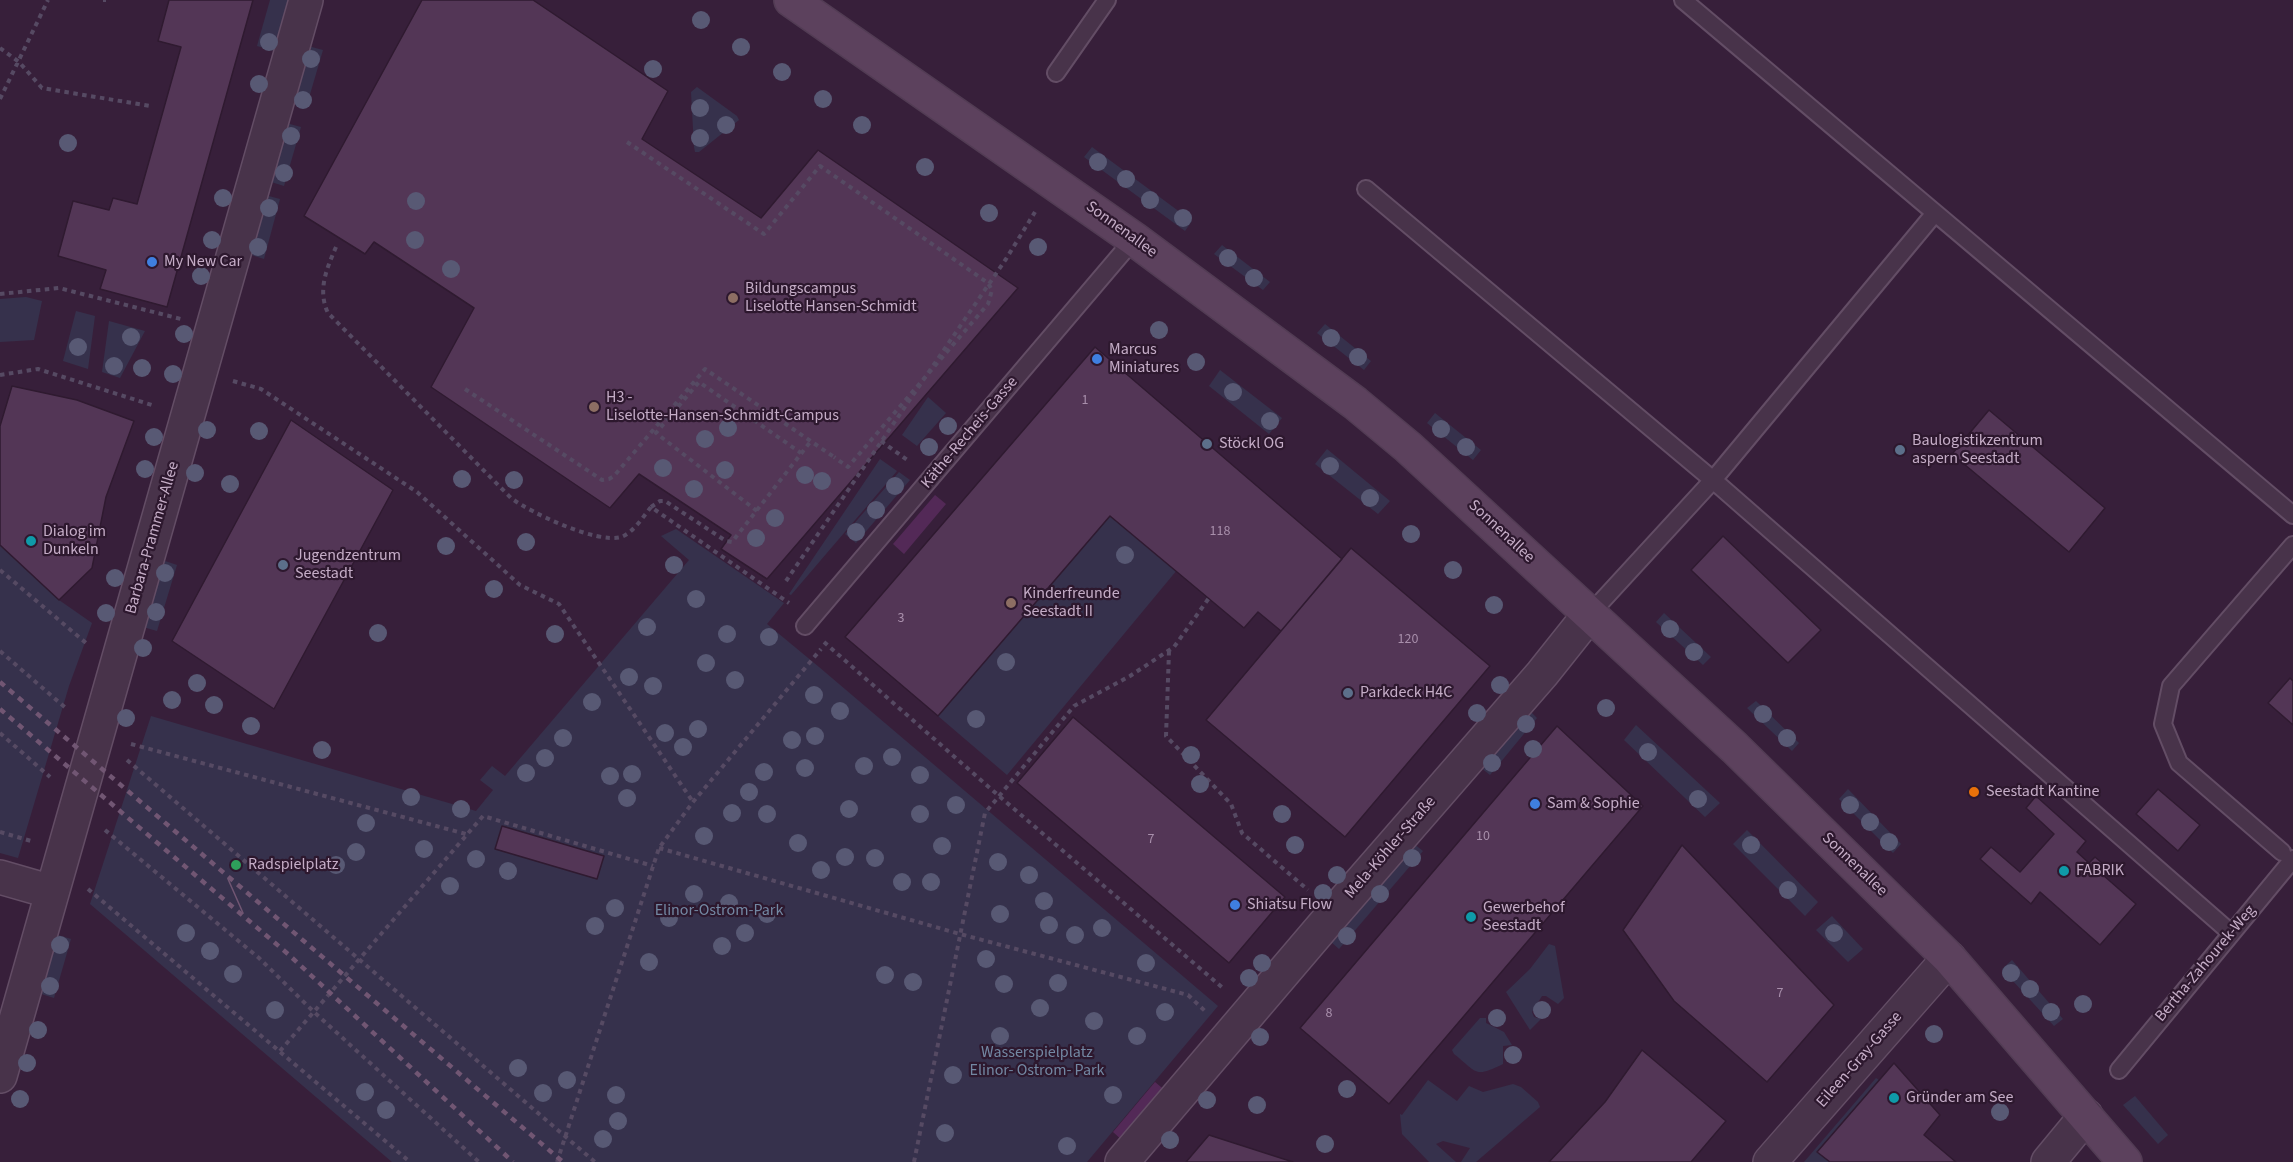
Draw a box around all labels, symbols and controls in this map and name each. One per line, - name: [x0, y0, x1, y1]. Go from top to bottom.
- street label: Sonnenallee: [1082, 198, 1160, 262]
- place label: My New Car: [164, 252, 242, 272]
- marker: My New Car: [145, 255, 159, 269]
- place label: Bildungscampus Liselotte Hansen-Schmidt: [745, 279, 917, 317]
- marker: Bildungscampus Liselotte Hansen-Schmidt: [726, 291, 740, 305]
- place label: Marcus Miniatures: [1109, 340, 1179, 378]
- marker: Marcus Miniatures: [1090, 352, 1104, 366]
- street label: Käthe-Recheis-Gasse: [918, 373, 1022, 493]
- place label: H3 - Liselotte-Hansen-Schmidt-Campus: [606, 388, 839, 426]
- house number: 1: [1082, 393, 1088, 409]
- marker: H3 - Liselotte-Hansen-Schmidt-Campus: [587, 400, 601, 414]
- place label: Baulogistikzentrum aspern Seestadt: [1912, 431, 2043, 469]
- place label: Stöckl OG: [1219, 434, 1284, 454]
- marker: Stöckl OG: [1200, 437, 1214, 451]
- marker: Baulogistikzentrum aspern Seestadt: [1893, 443, 1907, 457]
- street label: Barbara-Prammer-Allee: [122, 460, 184, 616]
- street label: Sonnenallee: [1464, 497, 1538, 567]
- place label: Dialog im Dunkeln: [43, 522, 106, 560]
- house number: 118: [1210, 524, 1230, 540]
- marker: Dialog im Dunkeln: [24, 534, 38, 548]
- place label: Jugendzentrum Seestadt: [295, 546, 401, 584]
- marker: Jugendzentrum Seestadt: [276, 558, 290, 572]
- place label: Kinderfreunde Seestadt II: [1023, 584, 1120, 622]
- marker: Kinderfreunde Seestadt II: [1004, 596, 1018, 610]
- house number: 3: [898, 611, 904, 627]
- house number: 120: [1398, 632, 1418, 648]
- place label: Parkdeck H4C: [1360, 683, 1452, 703]
- marker: Parkdeck H4C: [1341, 686, 1355, 700]
- place label: Seestadt Kantine: [1986, 782, 2100, 802]
- marker: Seestadt Kantine: [1967, 785, 1981, 799]
- street label: Mela-Köhler-Straße: [1341, 793, 1441, 903]
- place label: Sam & Sophie: [1547, 794, 1640, 814]
- marker: Sam & Sophie: [1528, 797, 1542, 811]
- house number: 10: [1476, 829, 1490, 845]
- street label: Sonnenallee: [1817, 829, 1891, 901]
- house number: 7: [1148, 832, 1154, 848]
- place label: Radspielplatz: [248, 855, 339, 875]
- marker: Radspielplatz: [229, 858, 243, 872]
- place label: FABRIK: [2076, 861, 2124, 881]
- marker: FABRIK: [2057, 864, 2071, 878]
- place label: Shiatsu Flow: [1247, 895, 1332, 915]
- marker: Shiatsu Flow: [1228, 898, 1242, 912]
- place label: Gewerbehof Seestadt: [1483, 898, 1565, 936]
- park label: Elinor-Ostrom-Park: [655, 901, 783, 921]
- street label: Bertha-Zahourek-Weg: [2152, 902, 2260, 1026]
- marker: Gewerbehof Seestadt: [1464, 910, 1478, 924]
- house number: 7: [1777, 986, 1783, 1002]
- house number: 8: [1326, 1006, 1332, 1022]
- street label: Eileen-Gray-Gasse: [1813, 1008, 1907, 1112]
- park label: Wasserspielplatz Elinor- Ostrom- Park: [969, 1043, 1105, 1081]
- place label: Gründer am See: [1906, 1088, 2013, 1108]
- marker: Gründer am See: [1887, 1091, 1901, 1105]

